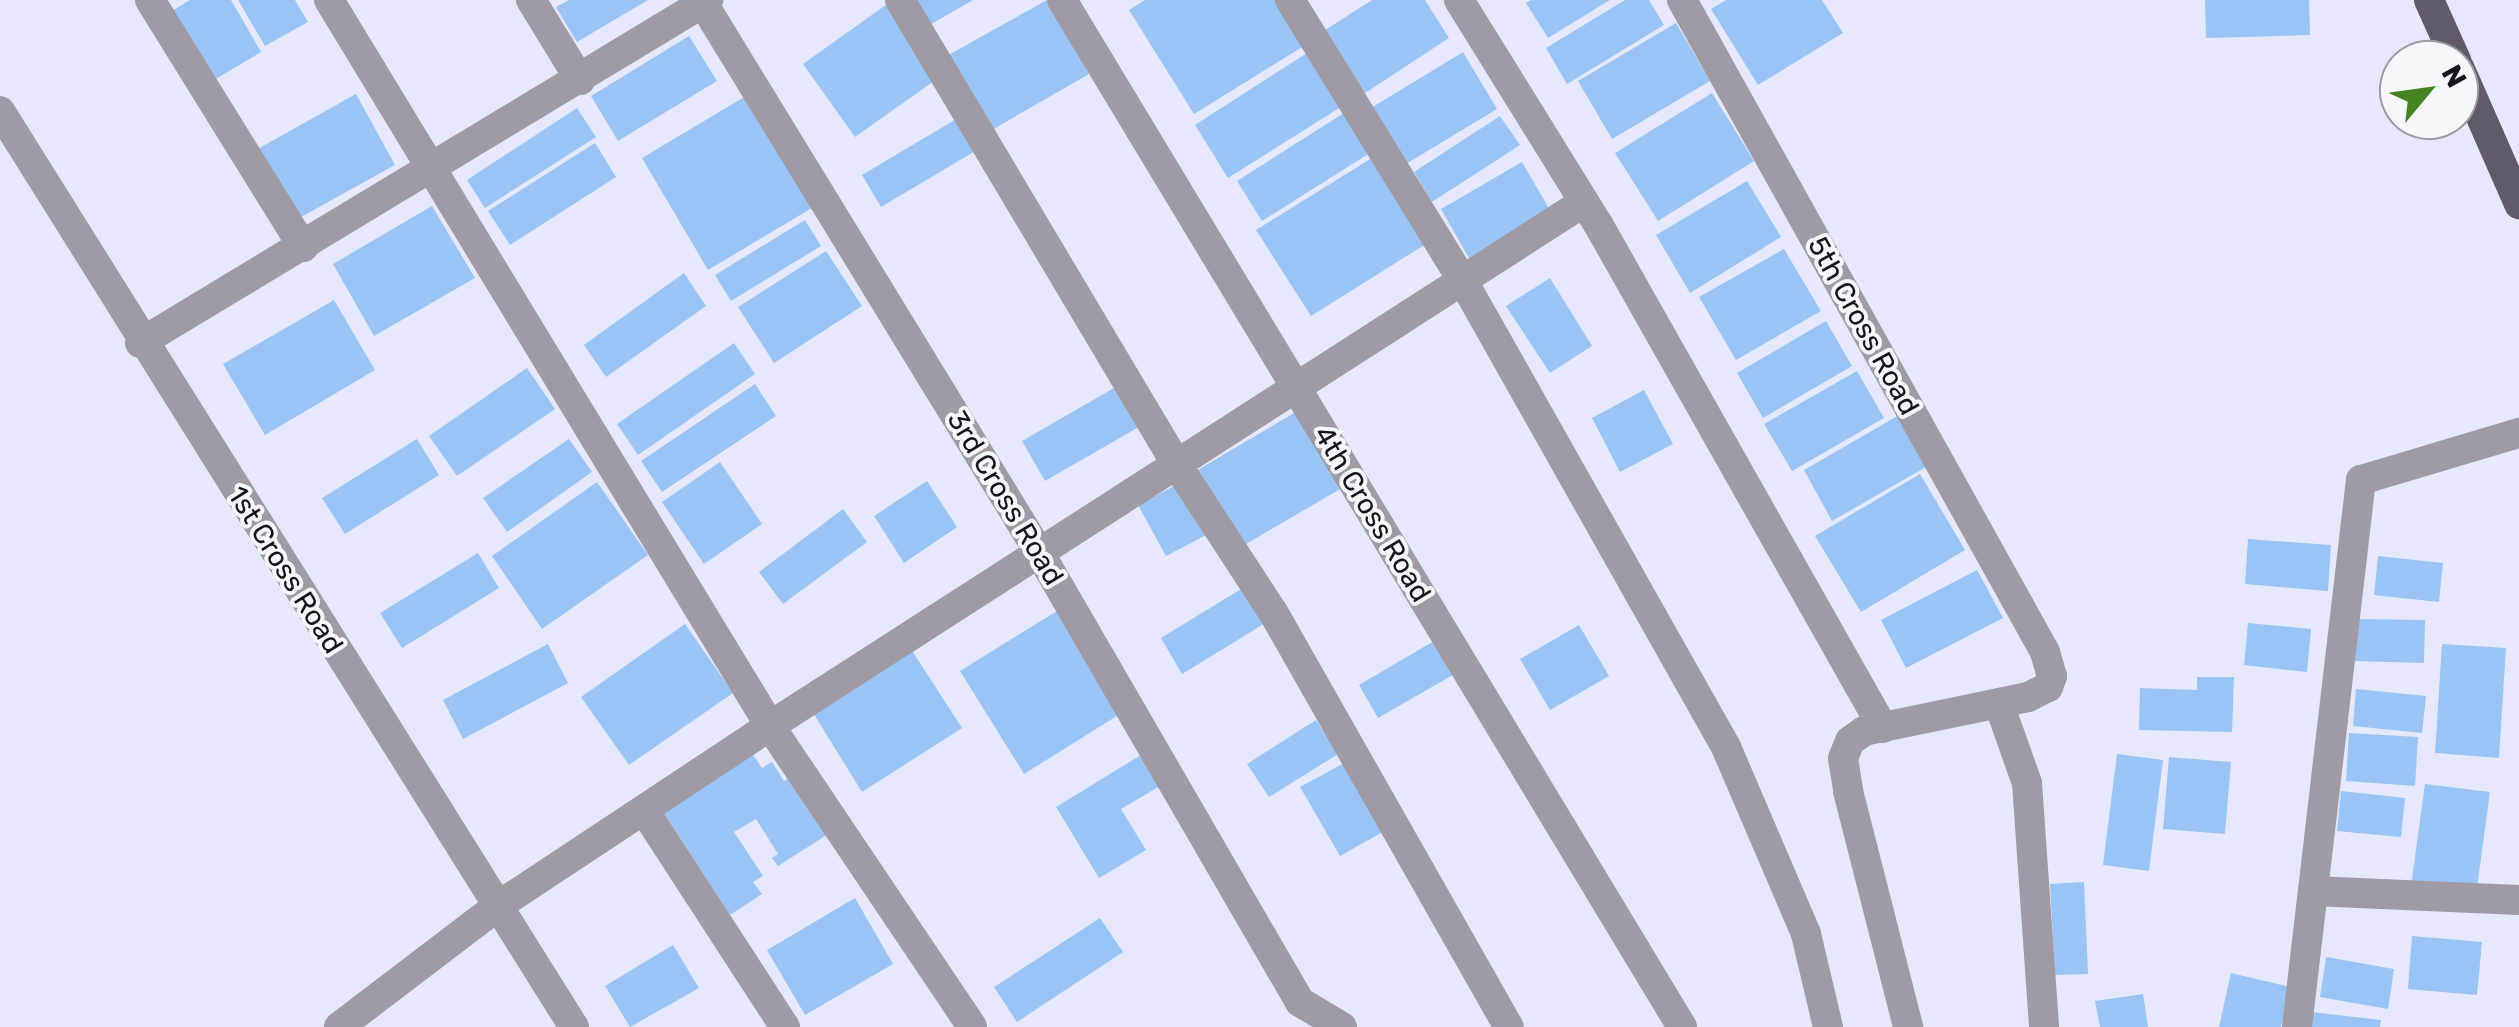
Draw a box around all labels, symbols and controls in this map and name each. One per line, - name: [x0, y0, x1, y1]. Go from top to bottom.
- north arrow: [2379, 40, 2479, 140]
- text: N: [2435, 59, 2473, 93]
- street label: 5th Cross Road: [1800, 231, 1926, 421]
- street label: 3rd Cross Road: [940, 405, 1070, 591]
- street label: 4th Cross Road: [1306, 420, 1438, 608]
- street label: 1st Cross Road: [220, 480, 350, 660]

